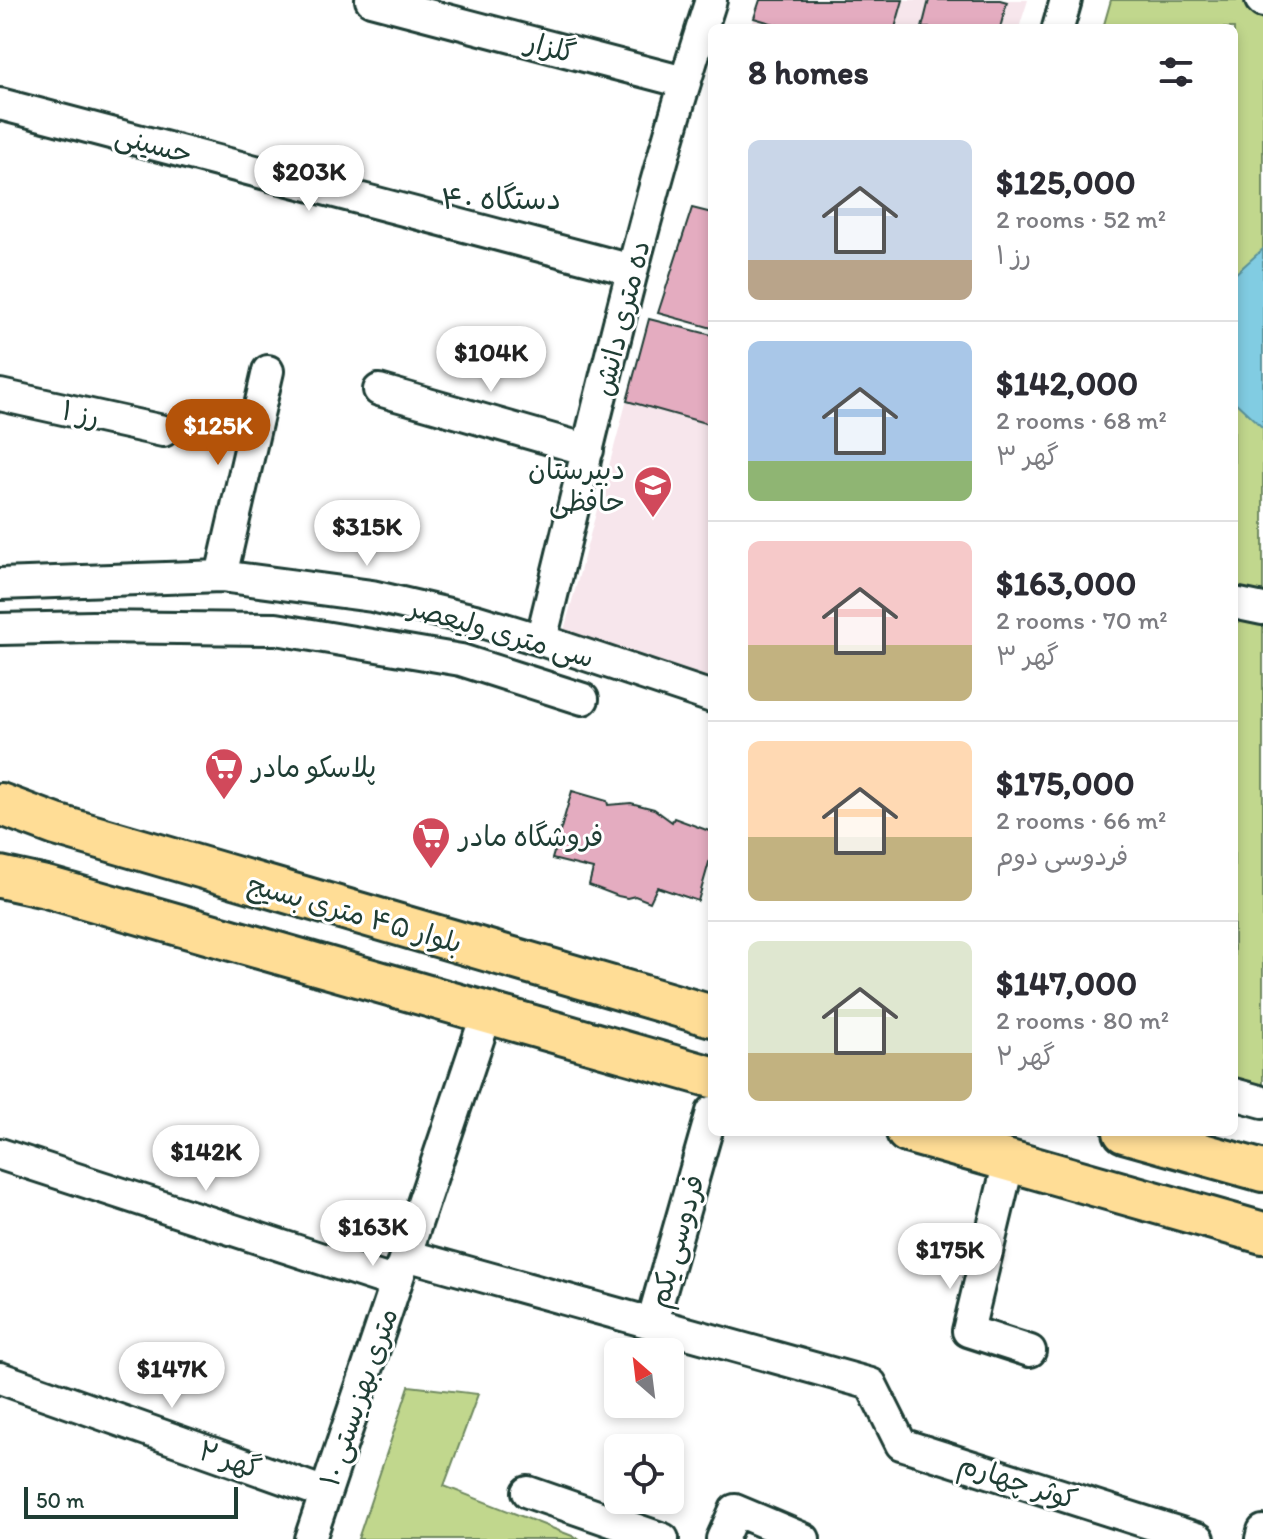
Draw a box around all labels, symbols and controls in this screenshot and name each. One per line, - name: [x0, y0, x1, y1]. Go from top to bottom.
- street label: گلزار: [520, 24, 580, 70]
- icon: filters: [1154, 50, 1198, 94]
- text: 8 homes: [748, 52, 869, 93]
- street label: حسینی: [111, 117, 196, 172]
- pin: $203K: [253, 145, 365, 213]
- text: $203K: [272, 155, 346, 187]
- text: $125,000: [996, 162, 1136, 203]
- icon: home: [812, 172, 908, 268]
- district label: ۴۰ دستگاه: [441, 180, 561, 217]
- text: 2 rooms · 52 m²: [996, 203, 1166, 235]
- street label: ده متری دانش: [585, 237, 657, 399]
- text: رز ۱: [996, 239, 1031, 271]
- pin: $104K: [435, 326, 547, 394]
- text: $104K: [454, 336, 528, 368]
- text: $142,000: [996, 363, 1138, 404]
- icon: home: [812, 373, 908, 469]
- street label: رز ۱: [59, 392, 103, 434]
- pin: $125K: [162, 399, 274, 467]
- text: 2 rooms · 68 m²: [996, 404, 1167, 436]
- text: $125K: [183, 409, 253, 441]
- text: گهر ۳: [996, 440, 1059, 472]
- place label: دبیرستان حافظی: [528, 452, 625, 519]
- school or university icon: دبیرستان حافظی: [632, 464, 674, 519]
- pin: $315K: [311, 500, 423, 568]
- text: $315K: [332, 510, 402, 542]
- text: $163,000: [996, 563, 1136, 604]
- icon: home: [812, 573, 908, 669]
- street label: سی متری ولیعصر: [404, 589, 598, 676]
- text: 2 rooms · 70 m²: [996, 604, 1168, 636]
- text: گهر ۳: [996, 640, 1059, 672]
- supermarket icon: پلاسکو مادر: [203, 746, 245, 801]
- place label: پلاسکو مادر: [250, 750, 377, 786]
- text: $175,000: [996, 763, 1135, 804]
- icon: home: [812, 773, 908, 869]
- text: 2 rooms · 66 m²: [996, 804, 1166, 836]
- supermarket icon: فروشگاه مادر: [410, 815, 452, 870]
- place label: فروشگاه مادر: [457, 819, 603, 853]
- text: فردوسی دوم: [996, 840, 1128, 872]
- street label: بلوار ۴۵ متری بسیج: [243, 866, 466, 962]
- text: $147,000: [996, 963, 1137, 1004]
- icon: home: [812, 973, 908, 1069]
- text: 2 rooms · 80 m²: [996, 1004, 1169, 1036]
- text: گهر ۲: [996, 1040, 1055, 1072]
- pin: $142K: [150, 1125, 262, 1193]
- text: $142K: [170, 1135, 242, 1167]
- street label: فردوسی یکم: [641, 1171, 716, 1313]
- pin: $163K: [317, 1200, 429, 1268]
- text: $163K: [338, 1210, 408, 1242]
- pin: $175K: [894, 1223, 1006, 1291]
- text: $175K: [916, 1233, 984, 1265]
- street label: ۱۰ متری بهزیستی: [312, 1303, 405, 1491]
- north arrow: [604, 1338, 684, 1418]
- map controls: [604, 1338, 684, 1514]
- pin: $147K: [116, 1342, 228, 1410]
- text: $147K: [137, 1352, 207, 1384]
- street label: گهر ۲: [194, 1433, 266, 1485]
- button: locate: [604, 1434, 684, 1514]
- street label: کوثر چهارم: [953, 1446, 1082, 1521]
- scale bar: [24, 1483, 238, 1519]
- text: 50 m: [36, 1487, 85, 1514]

